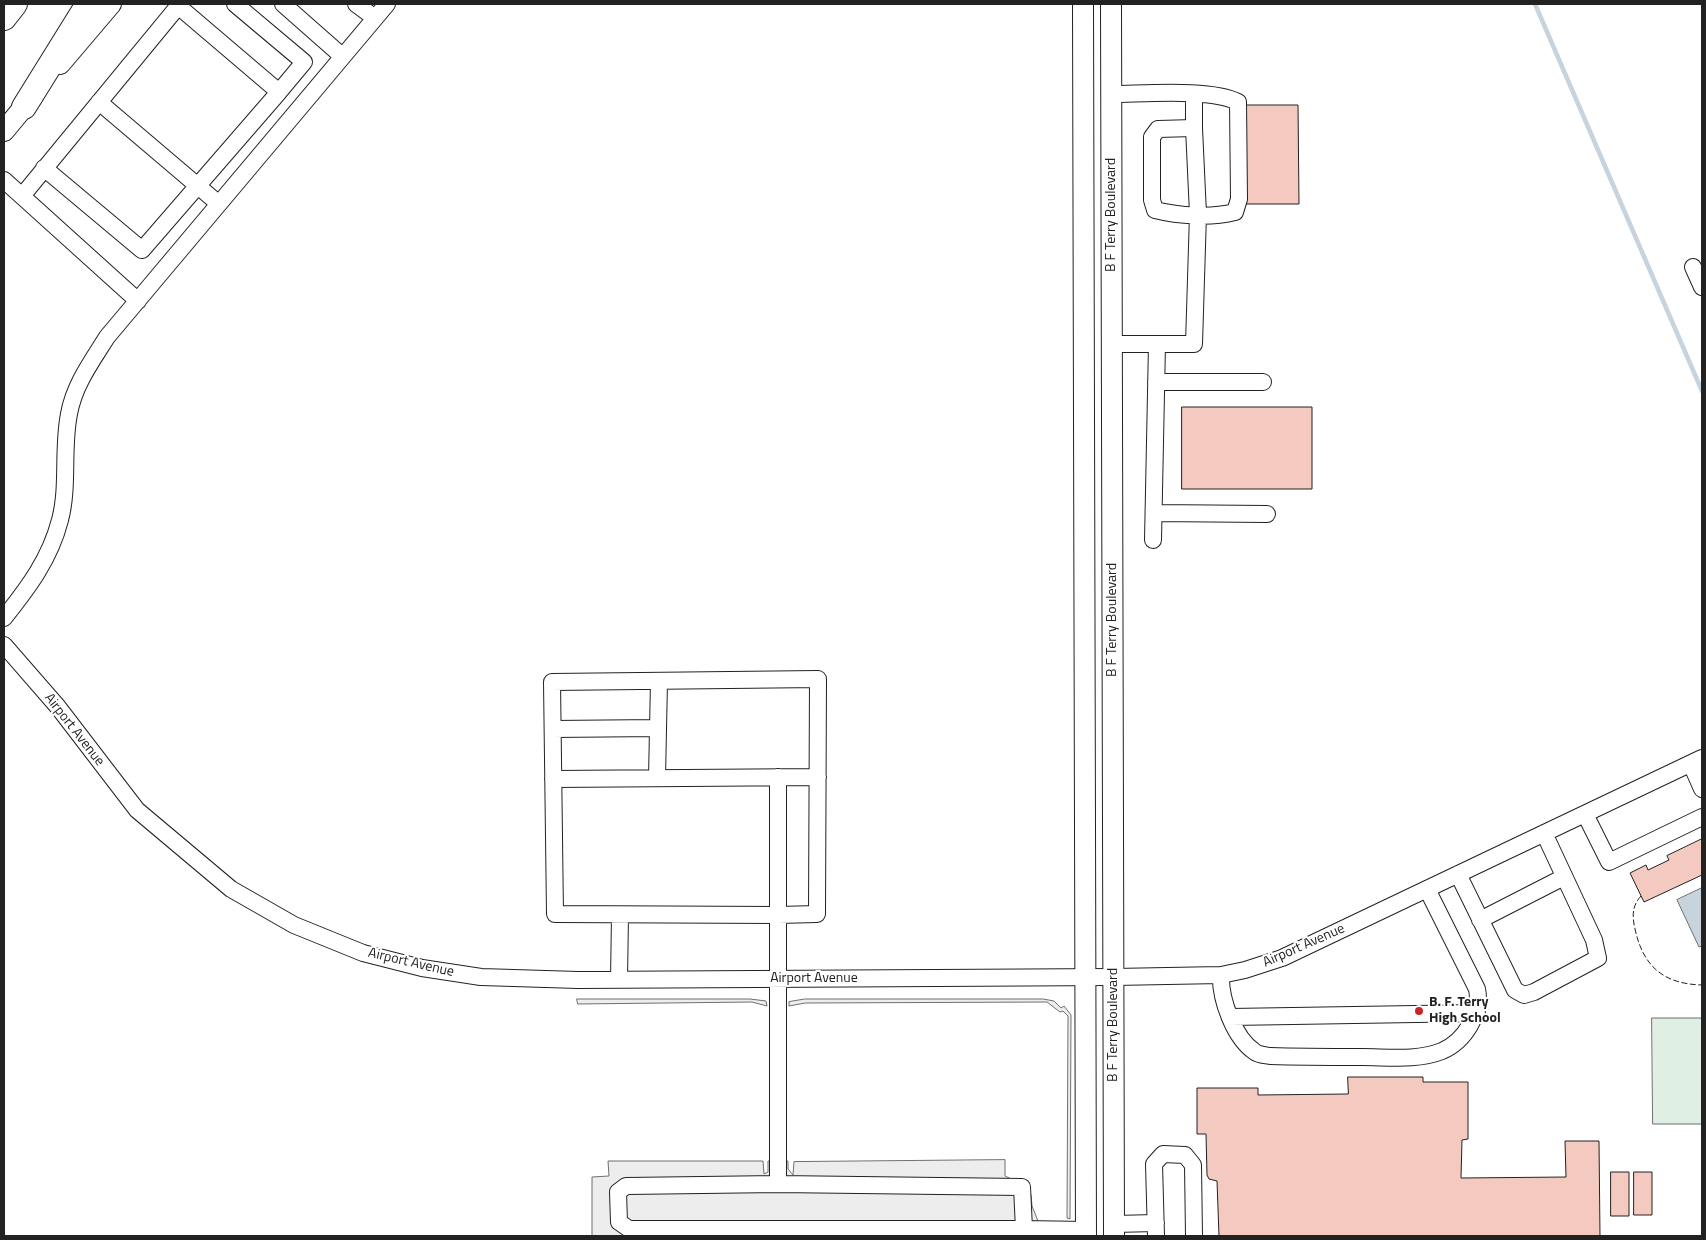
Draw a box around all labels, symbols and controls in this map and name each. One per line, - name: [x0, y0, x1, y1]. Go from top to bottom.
- street label: B F Terry Boulevard: [1104, 158, 1120, 272]
- street label: B F Terry Boulevard: [1105, 563, 1121, 677]
- street label: Airport Avenue: [40, 690, 108, 770]
- street label: Airport Avenue: [1261, 921, 1347, 971]
- street label: Airport Avenue: [366, 945, 456, 981]
- street label: B F Terry Boulevard: [1106, 968, 1122, 1082]
- street label: Airport Avenue: [770, 971, 858, 987]
- place label: B. F. Terry High School: [1429, 995, 1501, 1028]
- marker: B. F. Terry High School: [1413, 1005, 1425, 1017]

